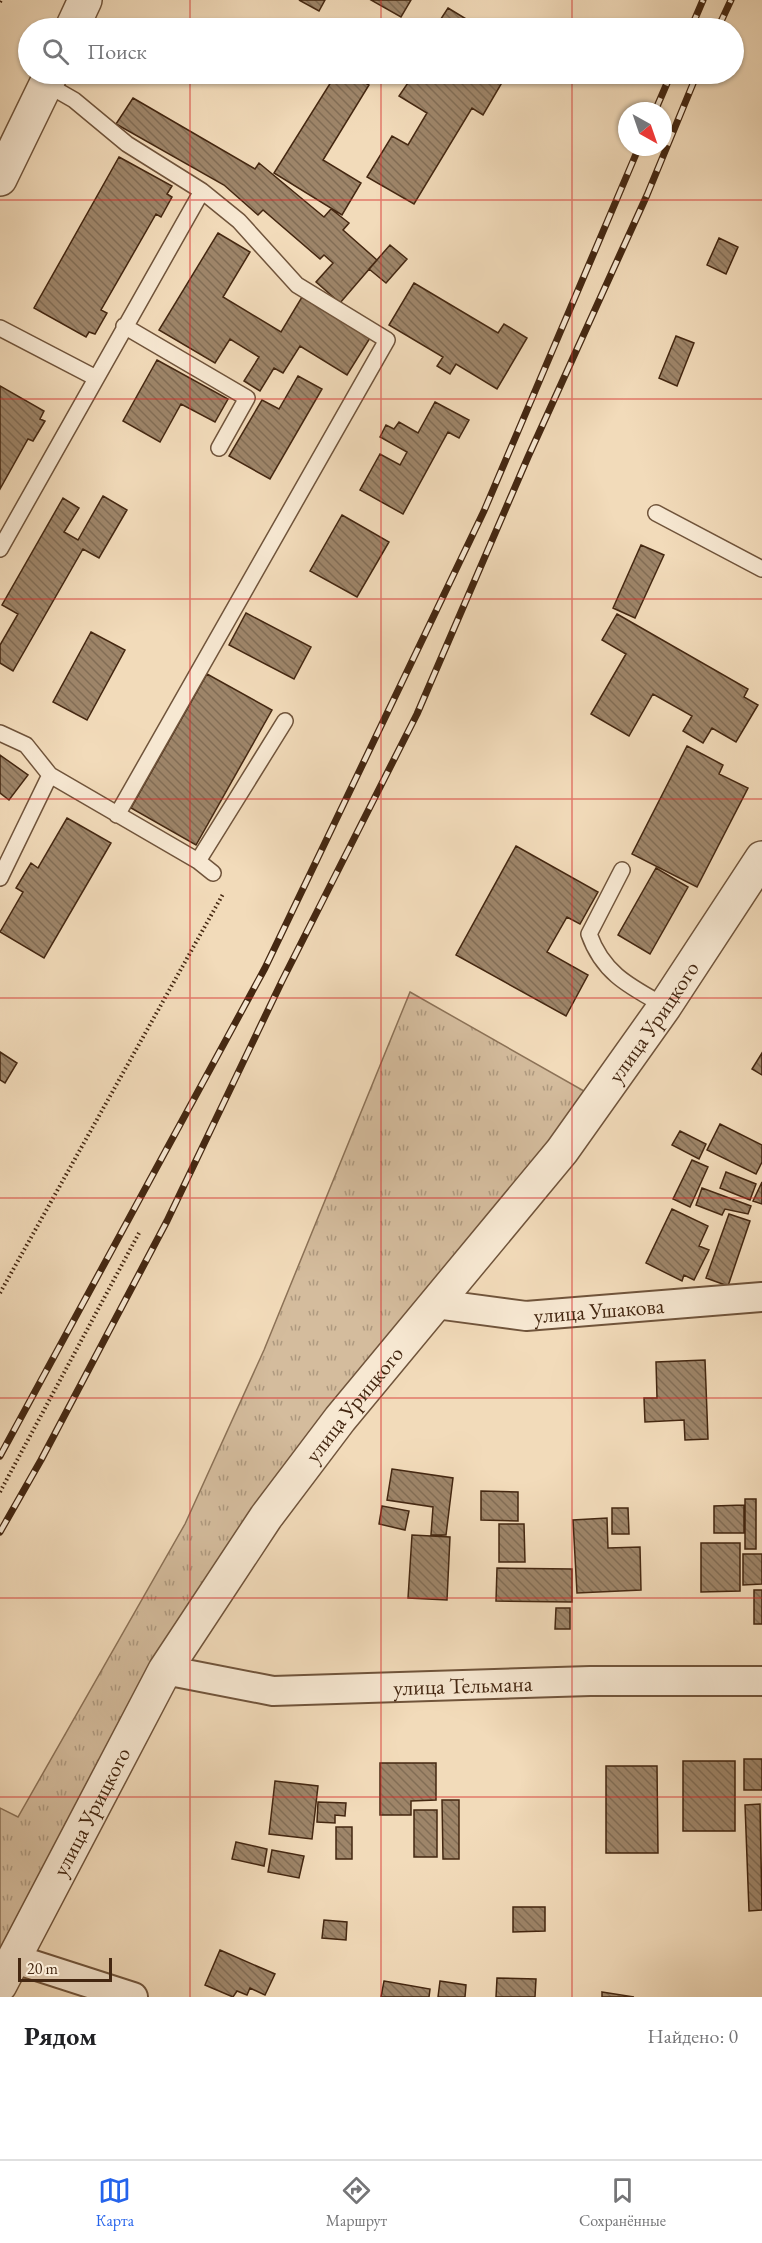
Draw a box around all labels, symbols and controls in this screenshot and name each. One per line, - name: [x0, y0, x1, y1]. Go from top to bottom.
- search box: [18, 18, 744, 84]
- icon: search: [39, 35, 72, 68]
- text: Поиск: [87, 37, 147, 66]
- north arrow: [618, 102, 672, 156]
- street label: улица Урицкого: [601, 955, 706, 1088]
- street label: улица Ушакова: [533, 1291, 666, 1330]
- street label: улица Урицкого: [298, 1340, 410, 1468]
- street label: улица Тельмана: [393, 1669, 533, 1702]
- street label: улица Урицкого: [46, 1742, 137, 1881]
- scale bar: [18, 1955, 112, 1982]
- text: 20 m: [27, 1958, 58, 1979]
- text: Рядом: [24, 2019, 97, 2053]
- text: Найдено: 0: [647, 2023, 738, 2049]
- tab: Карта: [96, 2174, 134, 2231]
- tab: Маршрут: [326, 2174, 387, 2231]
- tab: Сохранённые: [579, 2174, 666, 2231]

